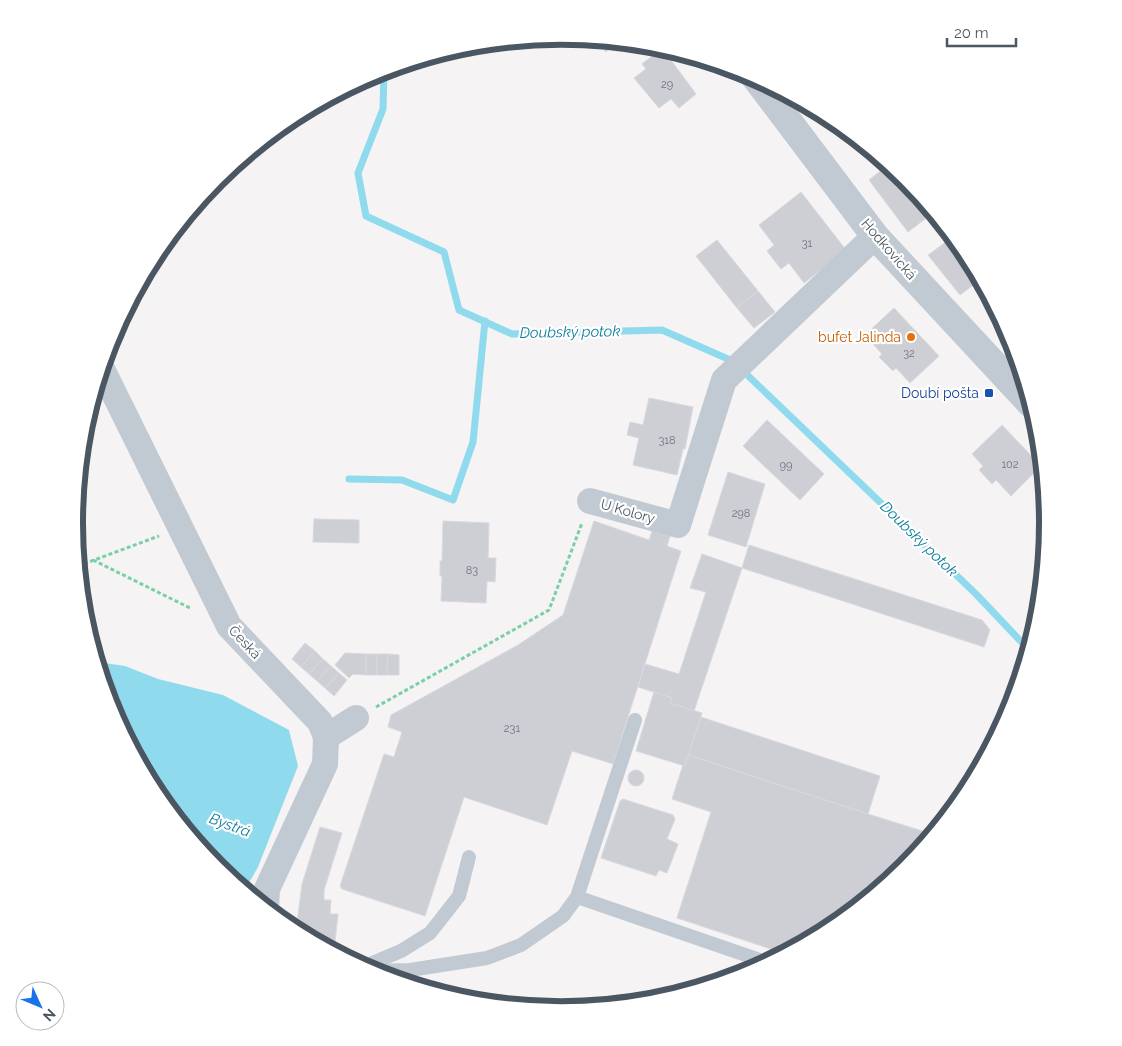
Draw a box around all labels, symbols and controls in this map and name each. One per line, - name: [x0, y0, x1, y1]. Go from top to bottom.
- scale bar: [947, 15, 1016, 47]
- text: 20 m: [954, 24, 989, 42]
- house number: 29: [661, 78, 673, 91]
- street label: Hodkovická: [858, 215, 920, 283]
- house number: 31: [802, 237, 813, 250]
- water label: Doubský potok: [519, 322, 621, 342]
- place label: bufet Jalinda: [818, 329, 901, 345]
- marker: bufet Jalinda: [905, 331, 917, 343]
- house number: 32: [903, 347, 915, 360]
- place label: Doubí pošta: [901, 385, 979, 401]
- marker: Doubí pošta: [983, 387, 995, 399]
- house number: 318: [658, 434, 676, 447]
- house number: 102: [1001, 458, 1019, 471]
- house number: 99: [780, 459, 792, 472]
- street label: U Kolory: [599, 496, 657, 526]
- water label: Doubský potok: [877, 498, 961, 580]
- house number: 298: [732, 507, 750, 520]
- house number: 83: [466, 564, 478, 577]
- street label: Česká: [226, 621, 266, 662]
- house number: 231: [504, 722, 520, 735]
- water label: Bystrá: [207, 809, 253, 841]
- north arrow: [15, 981, 65, 1031]
- text: N: [40, 1006, 59, 1024]

